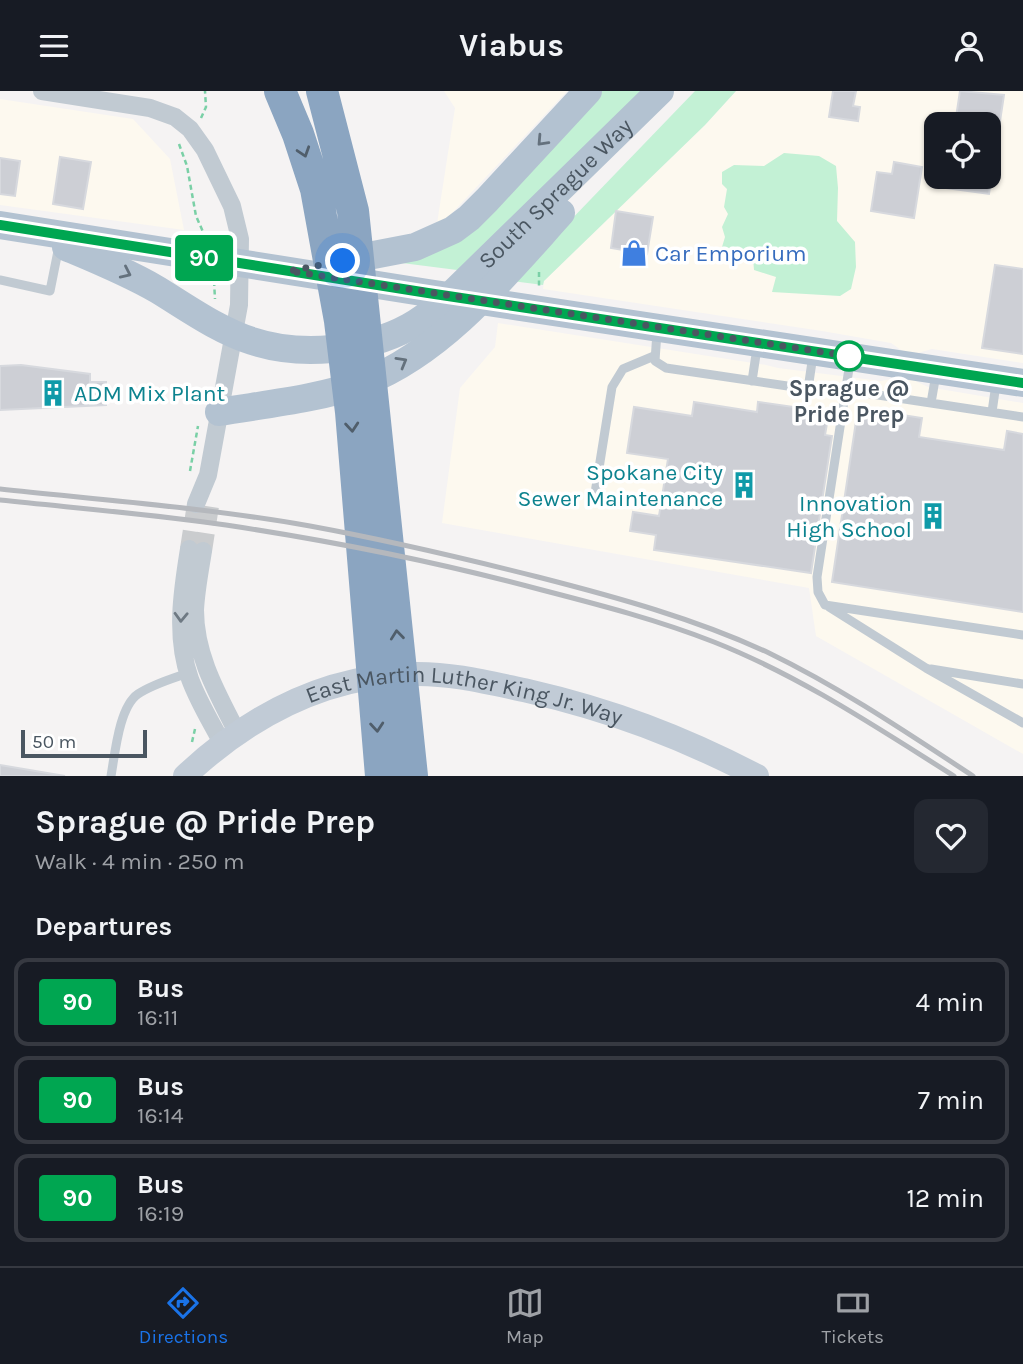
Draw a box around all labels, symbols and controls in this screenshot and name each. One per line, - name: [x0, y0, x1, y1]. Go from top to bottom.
- icon: menu: [35, 27, 73, 65]
- text: Viabus: [459, 27, 564, 64]
- icon: person: [950, 27, 988, 65]
- street label: South Sprague Way: [473, 112, 638, 275]
- map controls: [924, 112, 1001, 189]
- button: locate: [924, 112, 1001, 189]
- one-way arrow: [537, 133, 550, 146]
- one-way arrow: [296, 145, 310, 157]
- line badge: 90: [172, 235, 235, 281]
- shop icon: Car Emporium: [619, 238, 649, 268]
- place label: Car Emporium: [655, 240, 807, 267]
- your location: [325, 243, 360, 278]
- text: 90: [189, 244, 219, 272]
- one-way arrow: [119, 265, 131, 279]
- marker: Sprague @ Pride Prep: [834, 341, 864, 371]
- one-way arrow: [394, 357, 407, 370]
- place label: Sprague @ Pride Prep: [789, 375, 909, 428]
- building icon: ADM Mix Plant: [38, 378, 68, 408]
- place label: ADM Mix Plant: [74, 380, 226, 407]
- one-way arrow: [344, 422, 359, 433]
- place label: Spokane City Sewer Maintenance: [518, 459, 723, 512]
- building icon: Spokane City Sewer Maintenance: [729, 470, 759, 500]
- place label: Innovation High School: [786, 490, 912, 543]
- building icon: Innovation High School: [918, 501, 948, 531]
- one-way arrow: [173, 612, 189, 622]
- one-way arrow: [390, 629, 405, 640]
- street label: East Martin Luther King Jr. Way: [302, 661, 626, 731]
- one-way arrow: [369, 722, 384, 733]
- scale bar: [21, 727, 147, 759]
- text: 50 m: [32, 731, 76, 753]
- button: heart: [914, 799, 988, 873]
- text: Sprague @ Pride Prep: [35, 803, 375, 841]
- text: Walk · 4 min · 250 m: [35, 848, 244, 875]
- text: Departures: [35, 911, 172, 942]
- text: Bus: [137, 973, 184, 1004]
- text: 4 min: [916, 987, 984, 1018]
- text: 90: [63, 988, 92, 1016]
- text: 16:11: [137, 1004, 178, 1031]
- text: Bus: [137, 1071, 184, 1102]
- text: 7 min: [918, 1085, 984, 1116]
- text: 90: [63, 1086, 92, 1114]
- text: 16:14: [137, 1102, 184, 1129]
- text: Bus: [137, 1169, 184, 1200]
- text: 12 min: [906, 1183, 984, 1214]
- text: 90: [63, 1184, 92, 1212]
- text: 16:19: [137, 1200, 184, 1227]
- tab: Directions: [139, 1284, 228, 1348]
- tab: Map: [506, 1284, 544, 1348]
- tab: Tickets: [822, 1284, 884, 1348]

